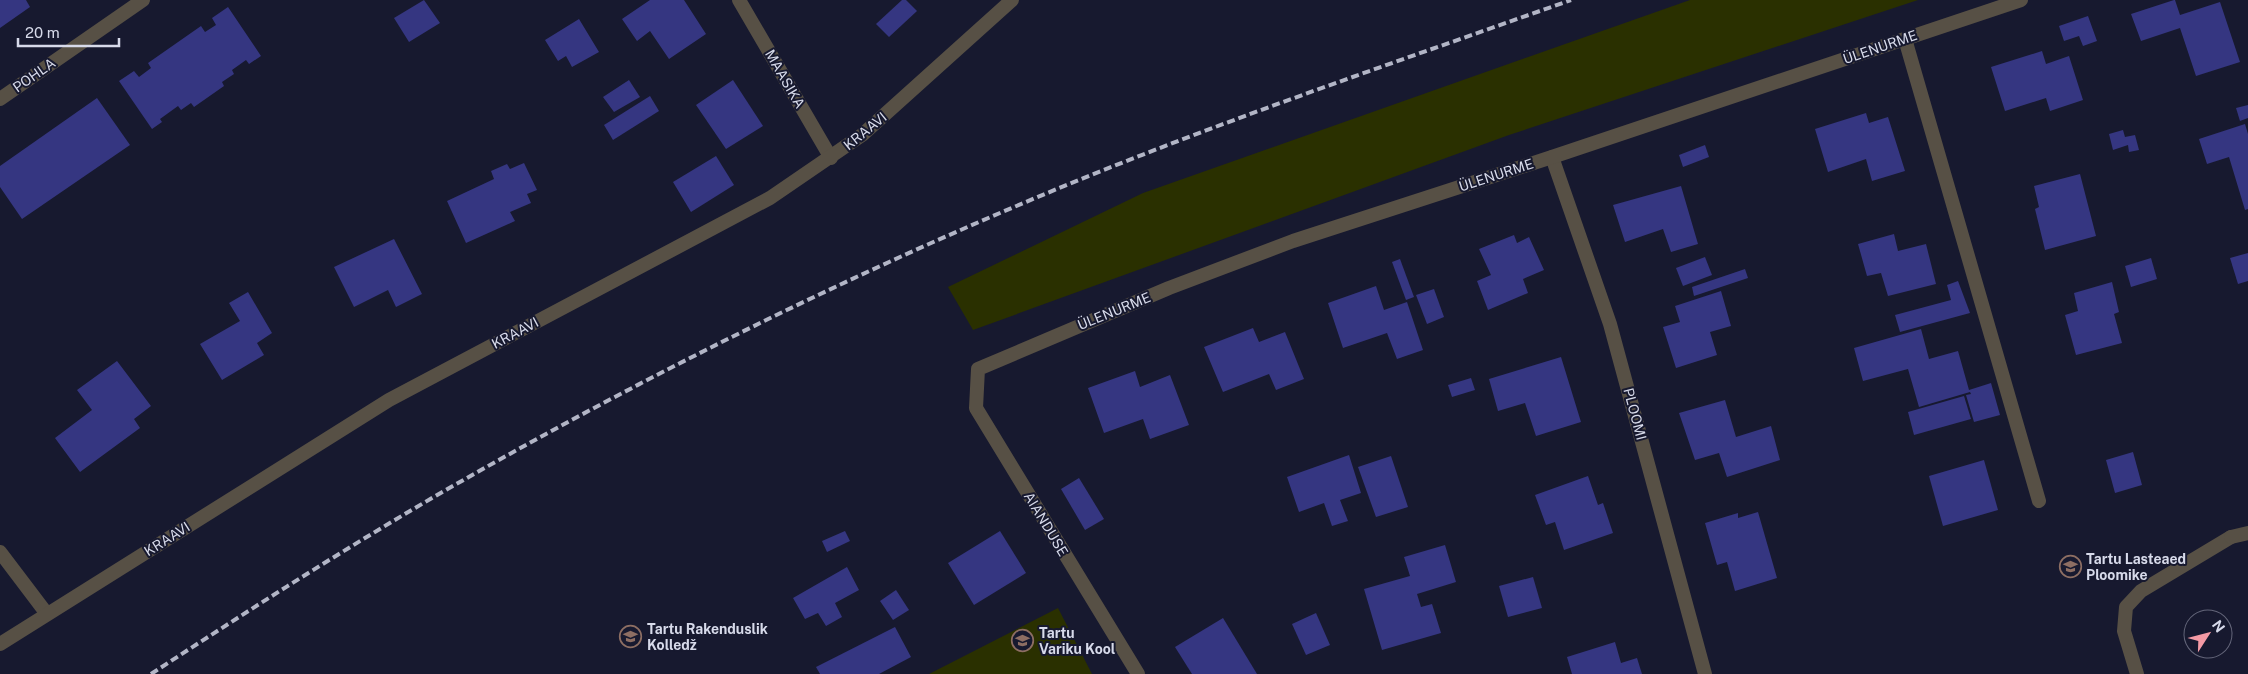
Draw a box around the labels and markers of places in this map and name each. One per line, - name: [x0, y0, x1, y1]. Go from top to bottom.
- place label: Tartu Lasteaed Ploomike: [2086, 551, 2186, 583]
- school or university icon: Tartu Lasteaed Ploomike: [2058, 555, 2082, 579]
- place label: Tartu Rakenduslik Kolledž: [647, 621, 768, 653]
- school or university icon: Tartu Rakenduslik Kolledž: [619, 625, 643, 649]
- place label: Tartu Variku Kool: [1039, 625, 1116, 657]
- school or university icon: Tartu Variku Kool: [1011, 629, 1035, 653]

